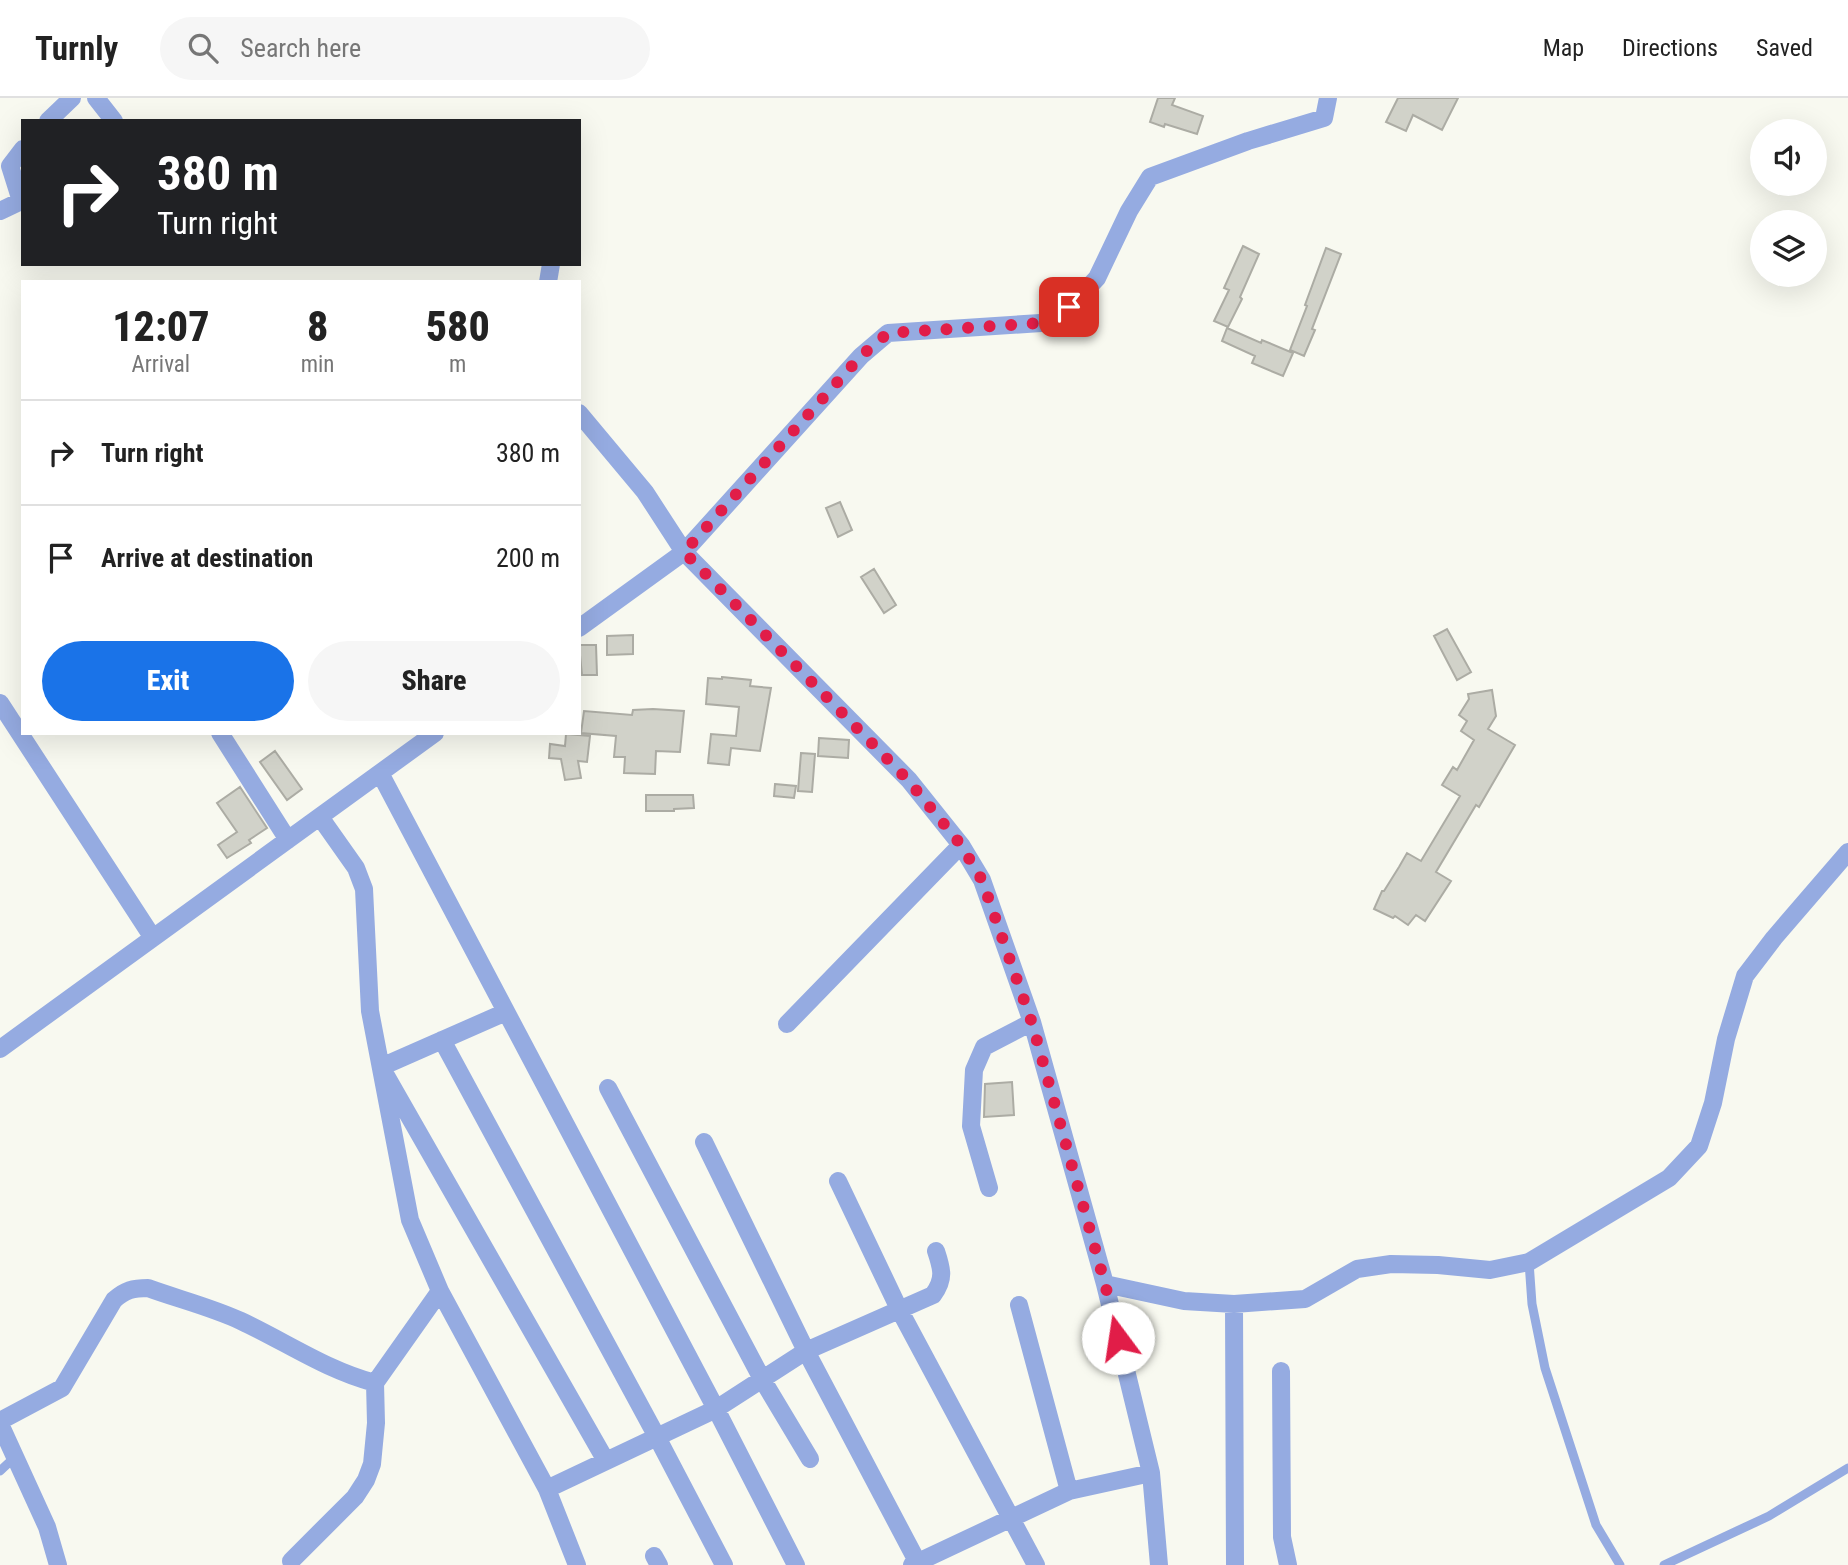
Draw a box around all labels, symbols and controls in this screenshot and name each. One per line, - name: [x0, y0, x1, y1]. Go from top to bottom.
- search box: [160, 17, 650, 80]
- text: Turnly: [35, 29, 118, 68]
- icon: search: [184, 29, 222, 67]
- text: Search here: [240, 33, 361, 63]
- text: Map: [1543, 34, 1584, 62]
- text: Directions: [1622, 34, 1718, 62]
- text: Saved: [1756, 34, 1813, 62]
- map controls: [1750, 119, 1827, 287]
- button: sound: [1750, 119, 1827, 196]
- text: 380 m: [157, 145, 279, 202]
- icon: right: [42, 147, 133, 238]
- text: Turn right: [157, 204, 278, 242]
- button: layers: [1750, 210, 1827, 287]
- pin: [1039, 277, 1099, 337]
- icon: arrive: [1050, 288, 1088, 326]
- text: 12:07: [112, 302, 209, 351]
- text: 8: [307, 302, 328, 351]
- text: 580: [426, 302, 490, 351]
- text: Arrival: [132, 351, 190, 378]
- text: min: [301, 351, 334, 378]
- text: m: [449, 351, 466, 378]
- icon: right: [42, 434, 80, 472]
- text: Turn right: [101, 438, 203, 468]
- text: 380 m: [496, 438, 560, 468]
- icon: arrive: [42, 539, 80, 577]
- text: Arrive at destination: [101, 543, 313, 573]
- text: 200 m: [496, 543, 560, 573]
- button: Exit: [42, 641, 294, 721]
- button: Share: [308, 641, 560, 721]
- position arrow: [1081, 1301, 1155, 1375]

